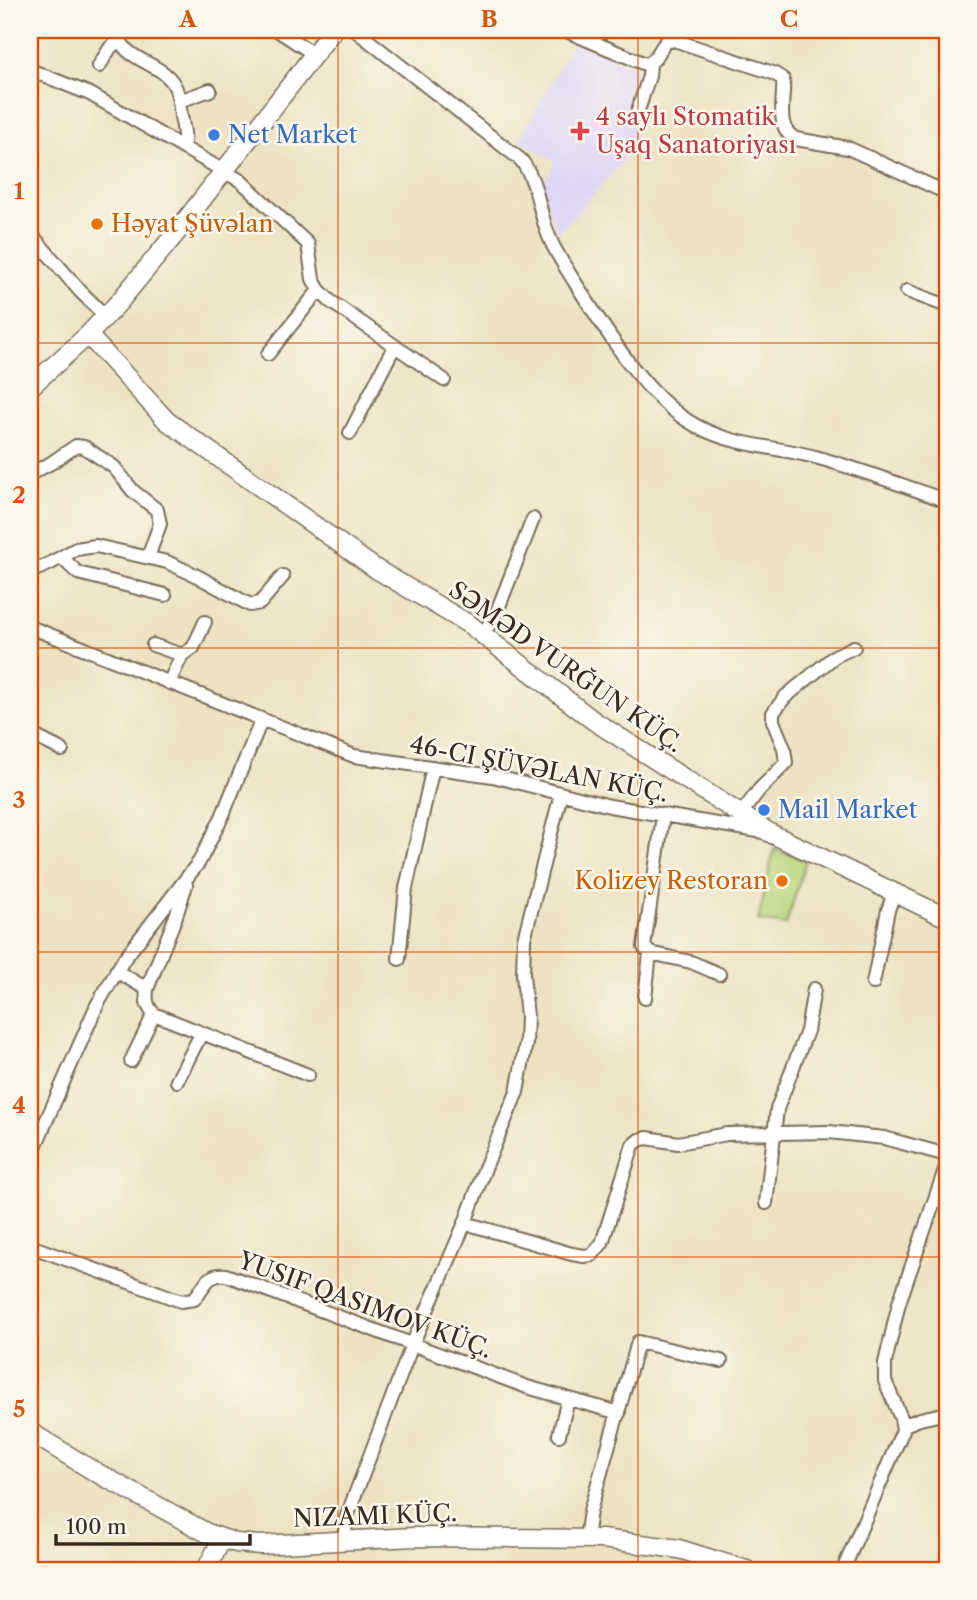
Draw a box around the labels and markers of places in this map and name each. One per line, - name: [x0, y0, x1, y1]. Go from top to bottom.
- place label: 4 saylı Stomatik Uşaq Sanatoriyası: [596, 102, 796, 159]
- place label: Net Market: [228, 120, 358, 149]
- marker: 4 saylı Stomatik Uşaq Sanatoriyası: [570, 121, 590, 141]
- marker: Net Market: [206, 127, 222, 143]
- place label: Həyat Şüvəlan: [111, 209, 273, 238]
- marker: Həyat Şüvəlan: [89, 216, 105, 232]
- place label: Mail Market: [778, 795, 918, 824]
- marker: Mail Market: [756, 802, 772, 818]
- place label: Kolizey Restoran: [575, 866, 768, 895]
- marker: Kolizey Restoran: [774, 873, 790, 889]

